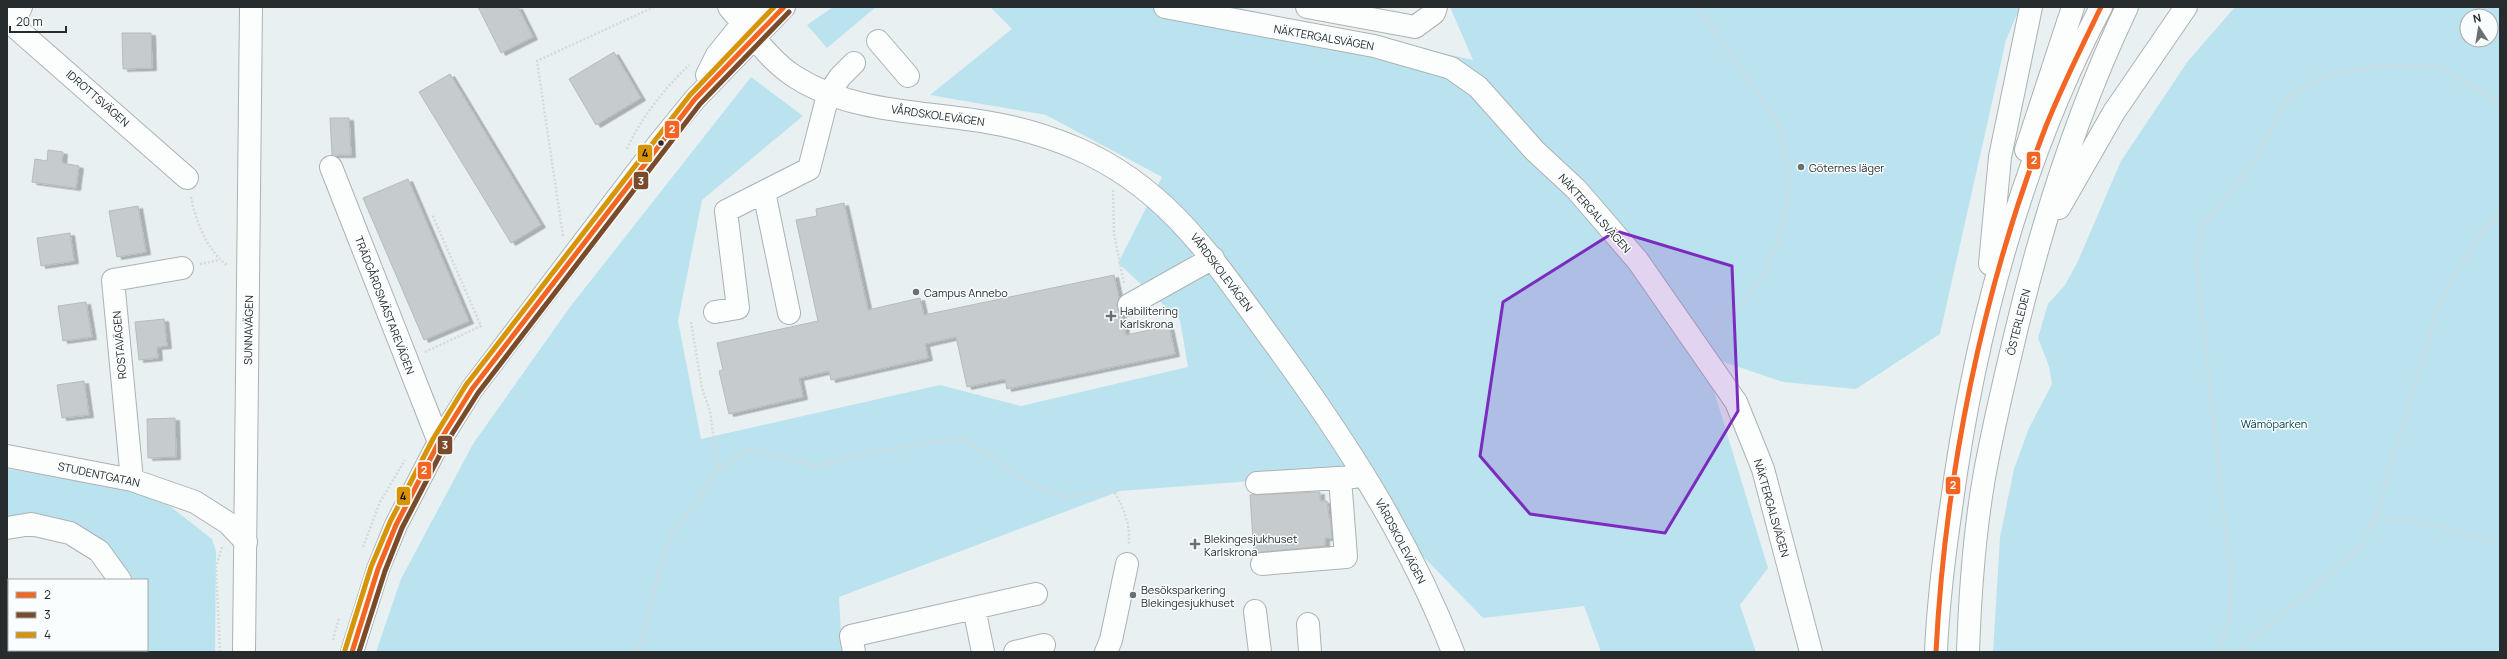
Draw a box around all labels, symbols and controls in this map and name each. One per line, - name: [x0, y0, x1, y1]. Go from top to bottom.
- scale bar: [10, 8, 66, 34]
- north arrow: [2459, 8, 2499, 48]
- text: N: [2471, 10, 2482, 26]
- text: 20 m: [16, 13, 43, 30]
- street label: NÄKTERGALSVÄGEN: [1273, 21, 1375, 53]
- street label: IDROTTSVÄGEN: [63, 66, 133, 130]
- street label: VÅRDSKOLEVÄGEN: [890, 101, 986, 129]
- line badge: 2: [664, 120, 680, 139]
- text: 2: [669, 121, 675, 136]
- unlabelled marker: [656, 138, 666, 148]
- line badge: 4: [637, 144, 653, 163]
- text: 4: [642, 145, 649, 160]
- line badge: 2: [2026, 151, 2041, 170]
- text: 2: [2031, 152, 2037, 167]
- place label: Göternes läger: [1809, 160, 1884, 175]
- marker: Göternes läger: [1796, 162, 1806, 172]
- street label: NÄKTERGALSVÄGEN: [1555, 170, 1635, 256]
- line badge: 3: [633, 171, 649, 190]
- text: 3: [638, 173, 644, 188]
- street label: VÅRDSKOLEVÄGEN: [1188, 230, 1256, 314]
- street label: TRÄDGÅRDSMÄSTAREVÄGEN: [352, 234, 418, 376]
- place label: Campus Annebo: [924, 285, 1008, 300]
- marker: Campus Annebo: [911, 287, 921, 297]
- street label: ÖSTERLEDEN: [2003, 287, 2033, 357]
- street label: SUNNAVÄGEN: [240, 295, 256, 365]
- place label: Habilitering Karlskrona: [1120, 303, 1178, 331]
- street label: ROSTAVÄGEN: [109, 310, 129, 380]
- marker: Habilitering Karlskrona: [1105, 310, 1117, 322]
- park label: Wämöparken: [2241, 416, 2307, 431]
- line badge: 3: [437, 435, 453, 455]
- text: 3: [442, 437, 448, 452]
- street label: NÄKTERGALSVÄGEN: [1751, 457, 1793, 559]
- street label: STUDENTGATAN: [57, 458, 141, 490]
- line badge: 2: [417, 461, 432, 480]
- text: 2: [421, 462, 427, 477]
- line badge: 2: [1945, 476, 1961, 495]
- text: 2: [1950, 477, 1956, 492]
- line badge: 4: [396, 486, 411, 506]
- text: 4: [400, 488, 407, 503]
- street label: VÅRDSKOLEVÄGEN: [1372, 496, 1430, 586]
- place label: Blekingesjukhuset Karlskrona: [1204, 531, 1297, 559]
- marker: Blekingesjukhuset Karlskrona: [1189, 538, 1201, 550]
- legend: [8, 579, 148, 651]
- place label: Besöksparkering Blekingesjukhuset: [1141, 582, 1234, 610]
- text: 2: [44, 586, 51, 603]
- marker: Besöksparkering Blekingesjukhuset: [1128, 590, 1138, 600]
- text: 3: [44, 606, 51, 623]
- text: 4: [44, 626, 51, 643]

